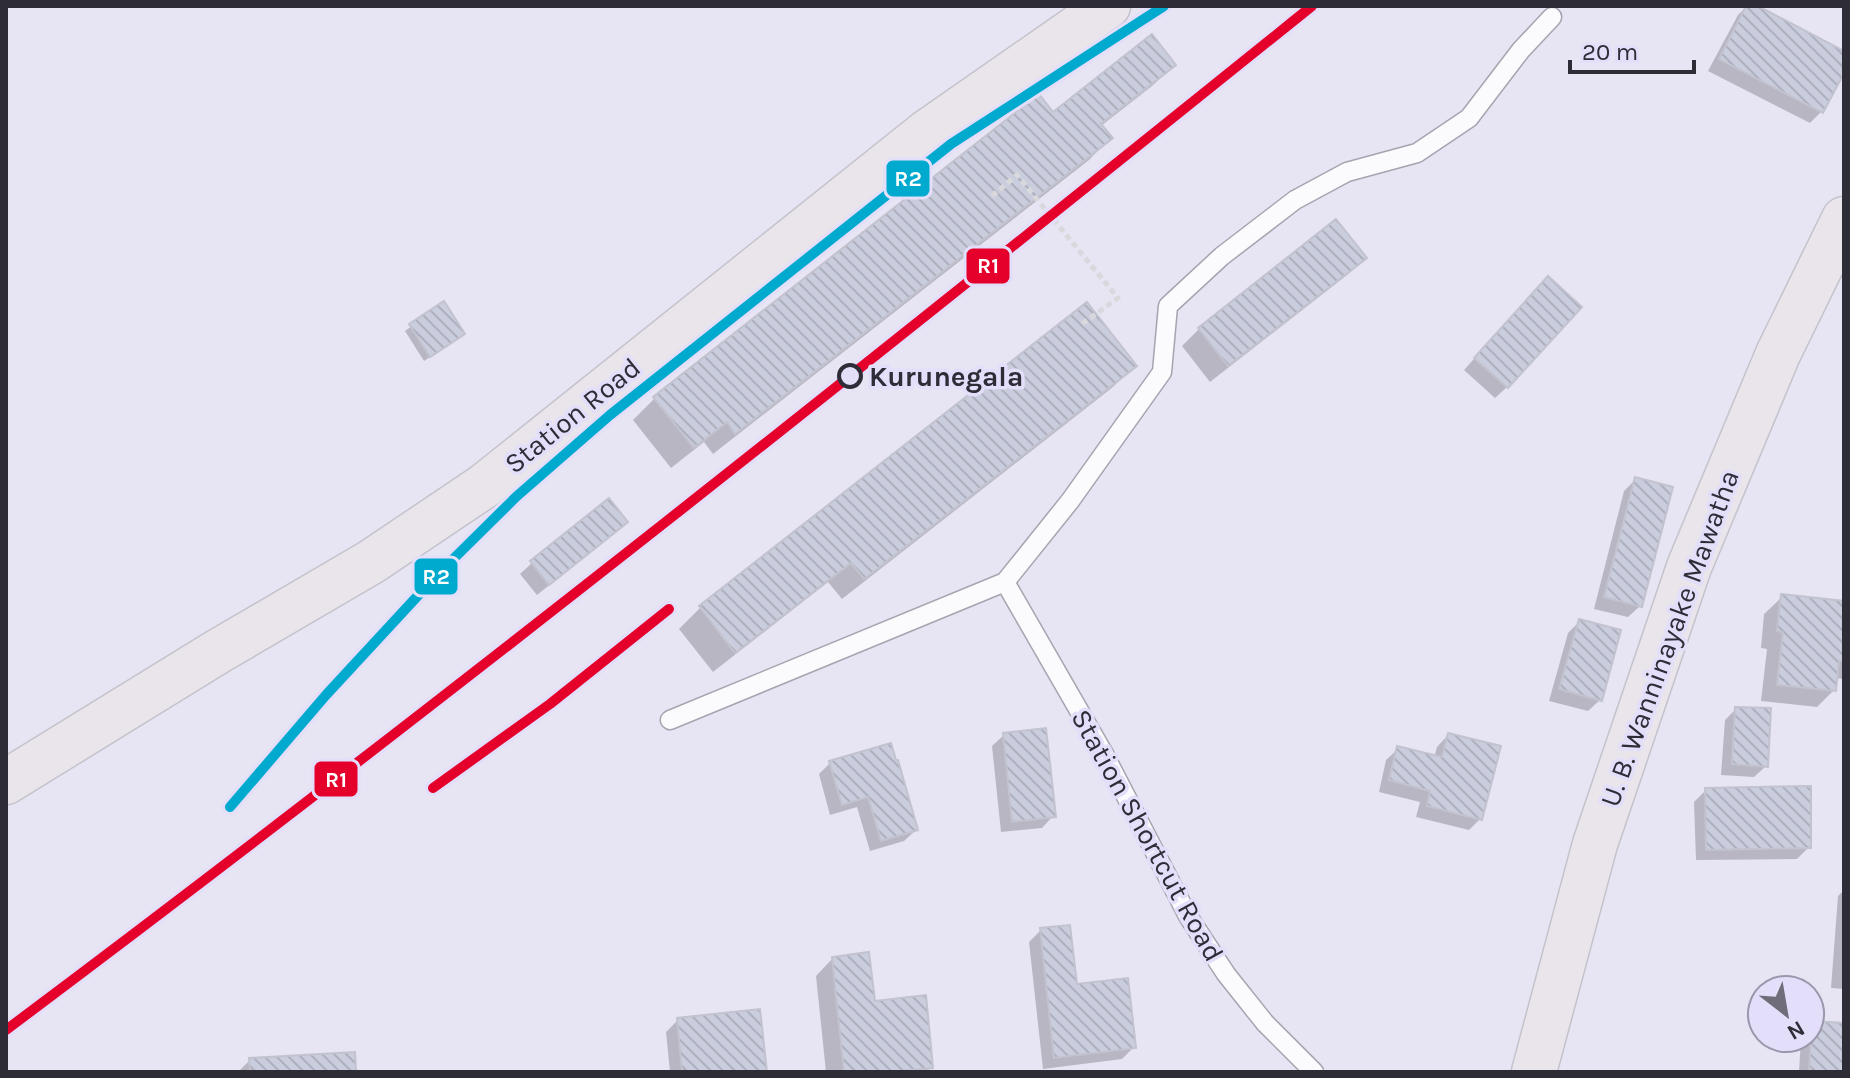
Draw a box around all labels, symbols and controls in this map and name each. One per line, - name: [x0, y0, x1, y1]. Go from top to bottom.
- scale bar: [1570, 24, 1694, 74]
- text: 20 m: [1582, 38, 1638, 66]
- line badge: R2: [885, 159, 931, 198]
- text: R2: [894, 166, 922, 192]
- line badge: R1: [965, 247, 1011, 285]
- text: R1: [977, 253, 999, 279]
- street label: Station Road: [498, 351, 647, 480]
- place label: Kurunegala: [869, 360, 1023, 393]
- marker: Kurunegala: [838, 364, 862, 388]
- street label: U. B. Wanninayake Mawatha: [1593, 465, 1746, 811]
- line badge: R2: [413, 557, 459, 596]
- text: R2: [422, 564, 450, 590]
- street label: Station Shortcut Road: [1064, 703, 1231, 967]
- line badge: R1: [313, 760, 359, 798]
- text: R1: [325, 767, 347, 793]
- north arrow: [1746, 974, 1826, 1054]
- text: N: [1782, 1015, 1809, 1045]

